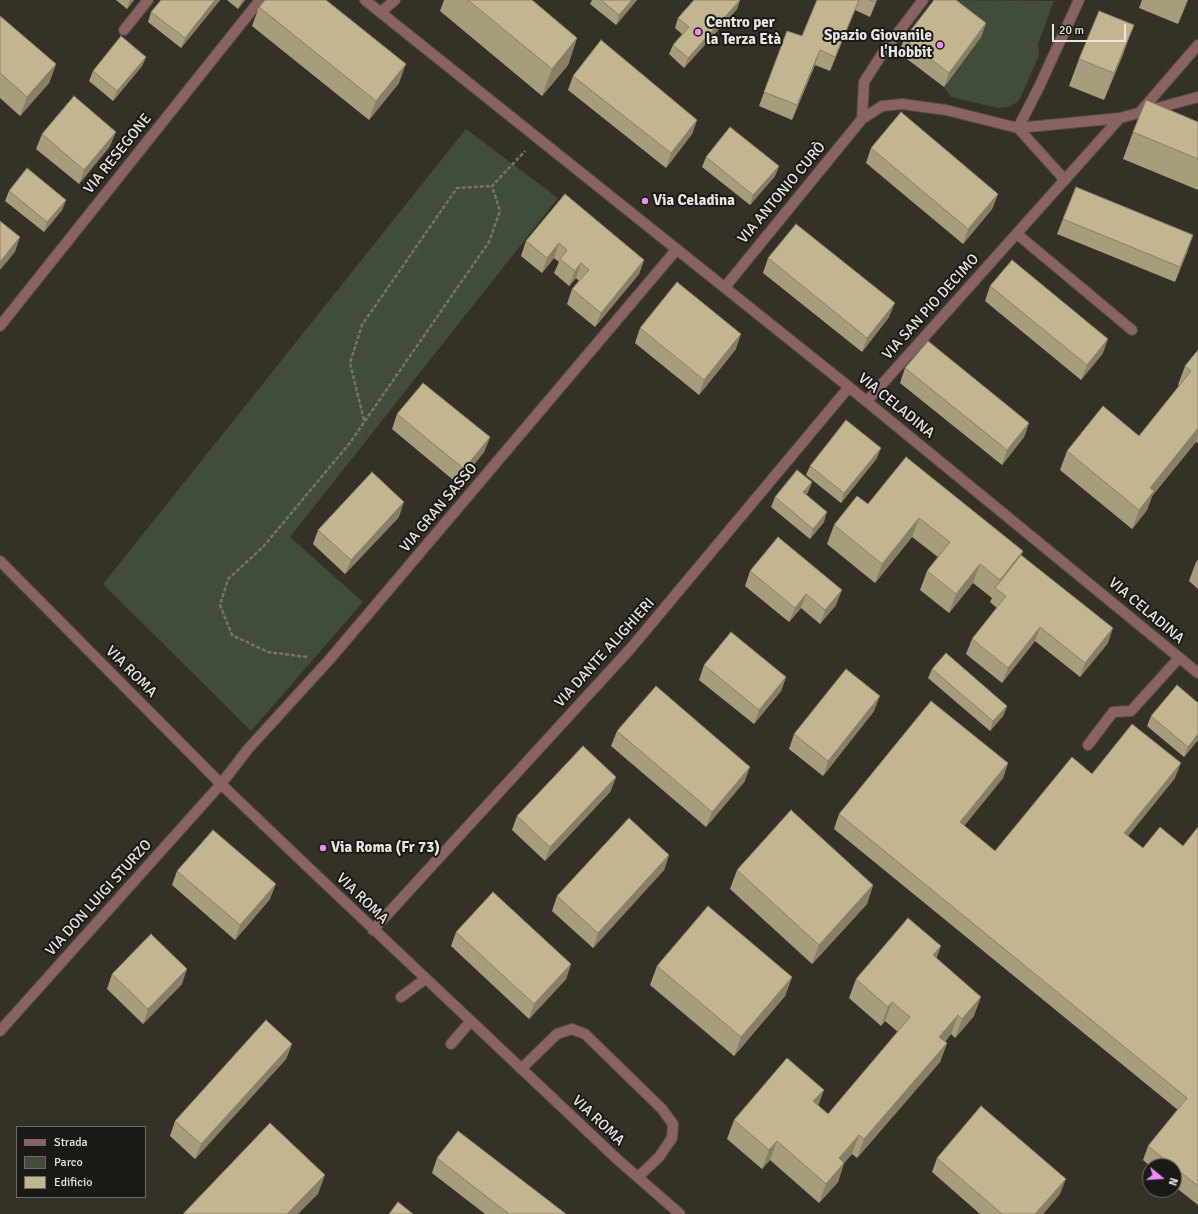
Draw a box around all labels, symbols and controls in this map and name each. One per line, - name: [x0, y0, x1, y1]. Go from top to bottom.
- place label: Centro per la Terza Età: [706, 14, 781, 49]
- scale bar: [1054, 16, 1128, 42]
- text: 20 m: [1059, 23, 1084, 38]
- marker: Centro per la Terza Età: [693, 27, 703, 37]
- place label: Spazio Giovanile l'Hobbit: [824, 27, 932, 62]
- marker: Spazio Giovanile l'Hobbit: [935, 40, 945, 50]
- street label: VIA RESEGONE: [80, 110, 156, 198]
- street label: VIA ANTONIO CURÒ: [734, 138, 830, 248]
- place label: Via Celadina: [653, 192, 735, 210]
- marker: Via Celadina: [640, 196, 650, 206]
- street label: VIA SAN PIO DECIMO: [879, 250, 983, 364]
- street label: VIA CELADINA: [854, 370, 938, 442]
- street label: VIA GRAN SASSO: [396, 460, 482, 556]
- street label: VIA CELADINA: [1104, 574, 1188, 648]
- street label: VIA DANTE ALIGHIERI: [551, 595, 659, 711]
- street label: VIA ROMA: [102, 643, 160, 701]
- street label: VIA DON LUIGI STURZO: [42, 836, 156, 960]
- place label: Via Roma (Fr 73): [331, 839, 440, 857]
- marker: Via Roma (Fr 73): [318, 843, 328, 853]
- street label: VIA ROMA: [332, 870, 392, 928]
- street label: VIA ROMA: [568, 1092, 628, 1150]
- legend: [16, 1126, 146, 1198]
- text: Strada: [54, 1135, 88, 1150]
- text: Parco: [54, 1155, 83, 1170]
- north arrow: [1142, 1158, 1182, 1198]
- text: Edificio: [54, 1175, 92, 1190]
- text: N: [1166, 1176, 1180, 1187]

